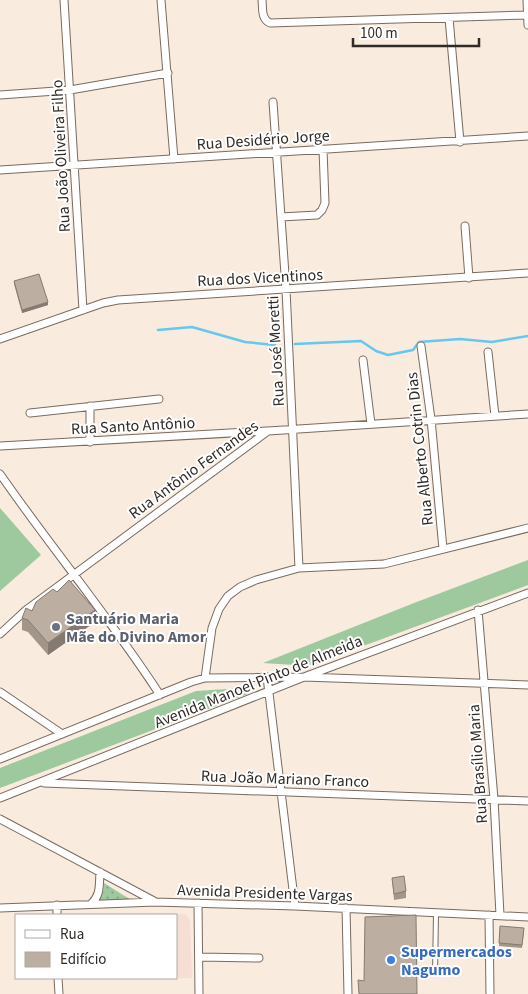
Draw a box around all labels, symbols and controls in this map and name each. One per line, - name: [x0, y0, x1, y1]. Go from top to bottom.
- scale bar: [353, 15, 479, 47]
- text: 100 m: [360, 23, 398, 44]
- street label: Rua João Oliveira Filho: [46, 79, 76, 233]
- street label: Rua Desidério Jorge: [196, 124, 330, 156]
- street label: Rua dos Vicentinos: [197, 264, 324, 292]
- street label: Rua José Moretti: [262, 295, 290, 407]
- street label: Rua Alberto Cotrin Dias: [401, 371, 439, 527]
- street label: Rua Santo Antônio: [70, 412, 196, 440]
- street label: Rua Antônio Fernandes: [124, 415, 263, 524]
- place label: Santuário Maria Mãe do Divino Amor: [66, 608, 207, 648]
- marker: Santuário Maria Mãe do Divino Amor: [50, 621, 62, 633]
- street label: Avenida Manoel Pinto de Almeida: [151, 630, 366, 734]
- street label: Rua Brasílio Maria: [463, 704, 493, 824]
- street label: Rua João Mariano Franco: [201, 765, 369, 793]
- street label: Avenida Presidente Vargas: [177, 879, 353, 907]
- legend: [15, 914, 178, 979]
- text: Rua: [60, 924, 84, 945]
- place label: Supermercados Nagumo: [401, 941, 512, 981]
- text: Edifício: [60, 949, 107, 970]
- marker: Supermercados Nagumo: [385, 954, 397, 966]

